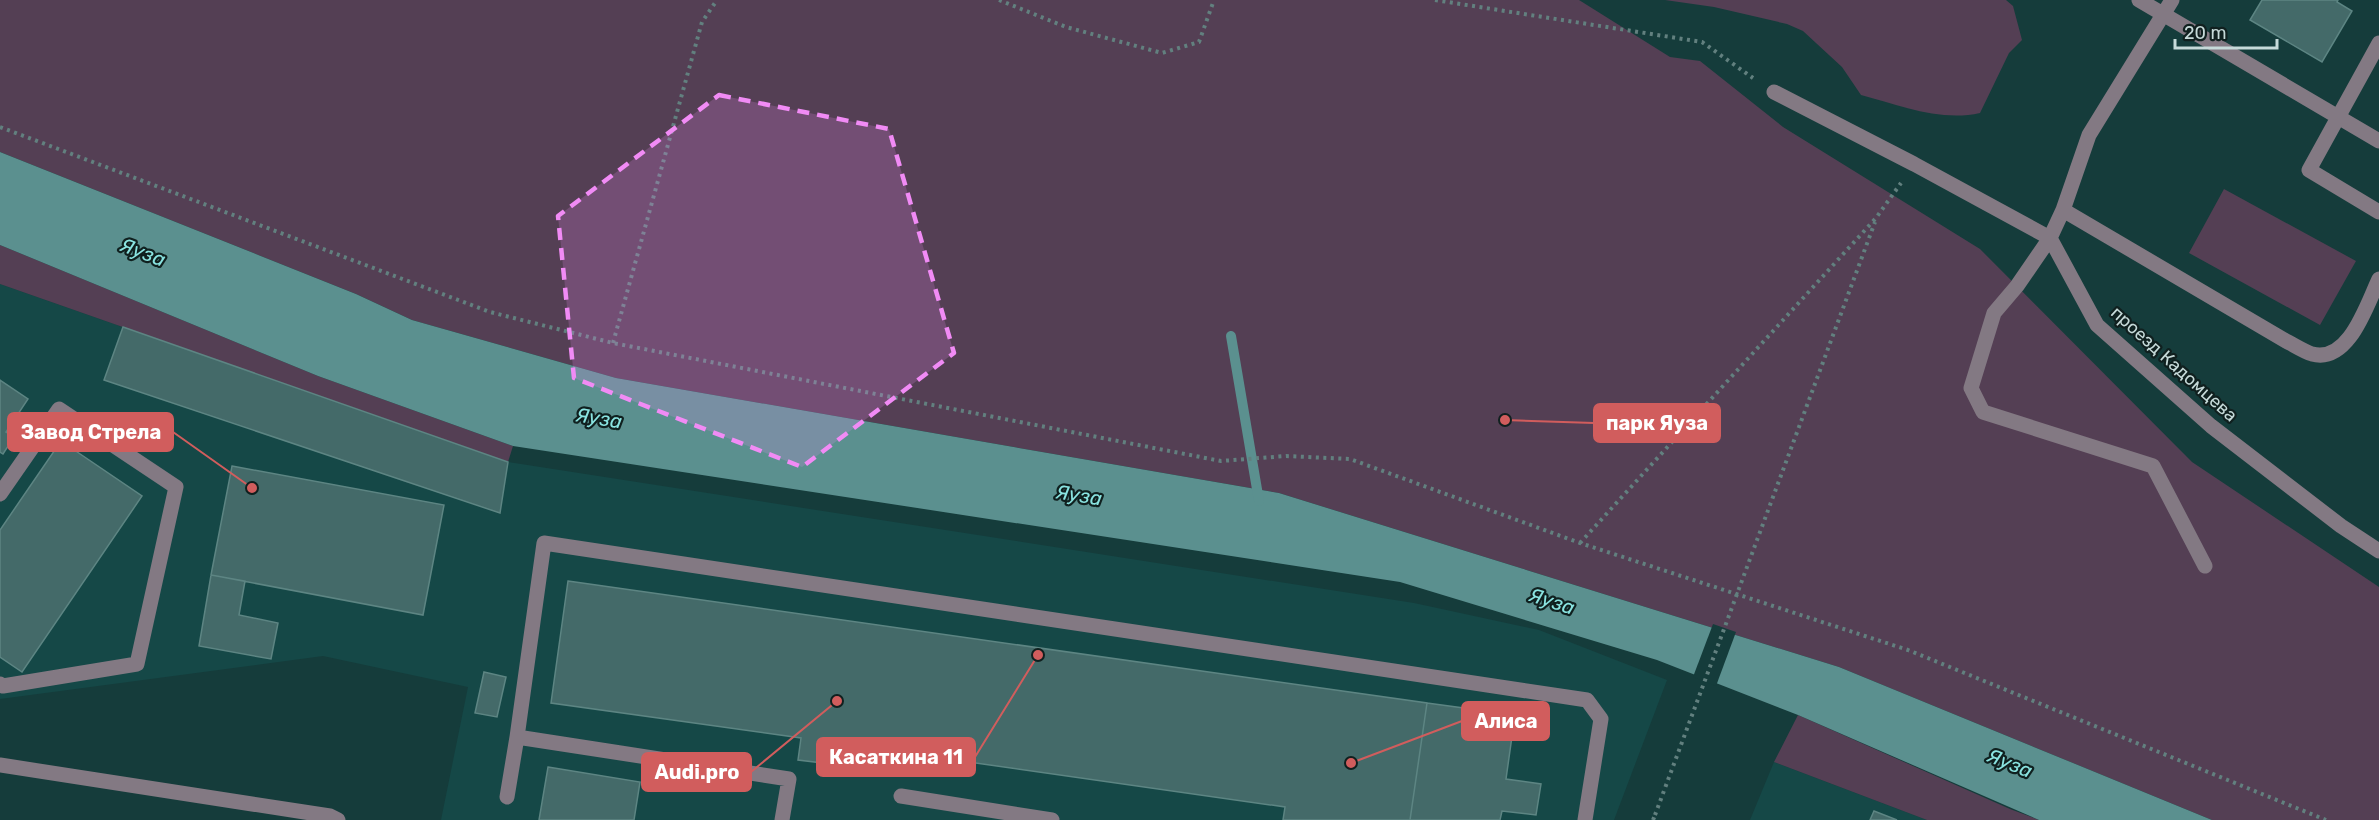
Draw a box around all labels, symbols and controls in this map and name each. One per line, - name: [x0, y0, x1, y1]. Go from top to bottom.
- scale bar: [2175, 12, 2277, 50]
- text: 20 m: [2184, 22, 2226, 44]
- water label: Яуза: [117, 232, 169, 272]
- street label: проезд Кадомцева: [2106, 302, 2242, 426]
- water label: Яуза: [574, 403, 624, 434]
- callout: парк Яуза: [1594, 404, 1720, 442]
- text: парк Яуза: [1606, 411, 1708, 435]
- callout: Завод Стрела: [8, 413, 173, 451]
- text: Завод Стрела: [21, 420, 161, 444]
- water label: Яуза: [1054, 480, 1104, 511]
- water label: Яуза: [1526, 582, 1578, 620]
- callout: Алиса: [1462, 702, 1549, 740]
- text: Алиса: [1474, 709, 1538, 733]
- callout: Касаткина 11: [817, 738, 975, 776]
- water label: Яуза: [1984, 743, 2036, 783]
- text: Касаткина 11: [829, 745, 963, 769]
- callout: Audi.pro: [642, 753, 751, 791]
- text: Audi.pro: [655, 760, 739, 784]

